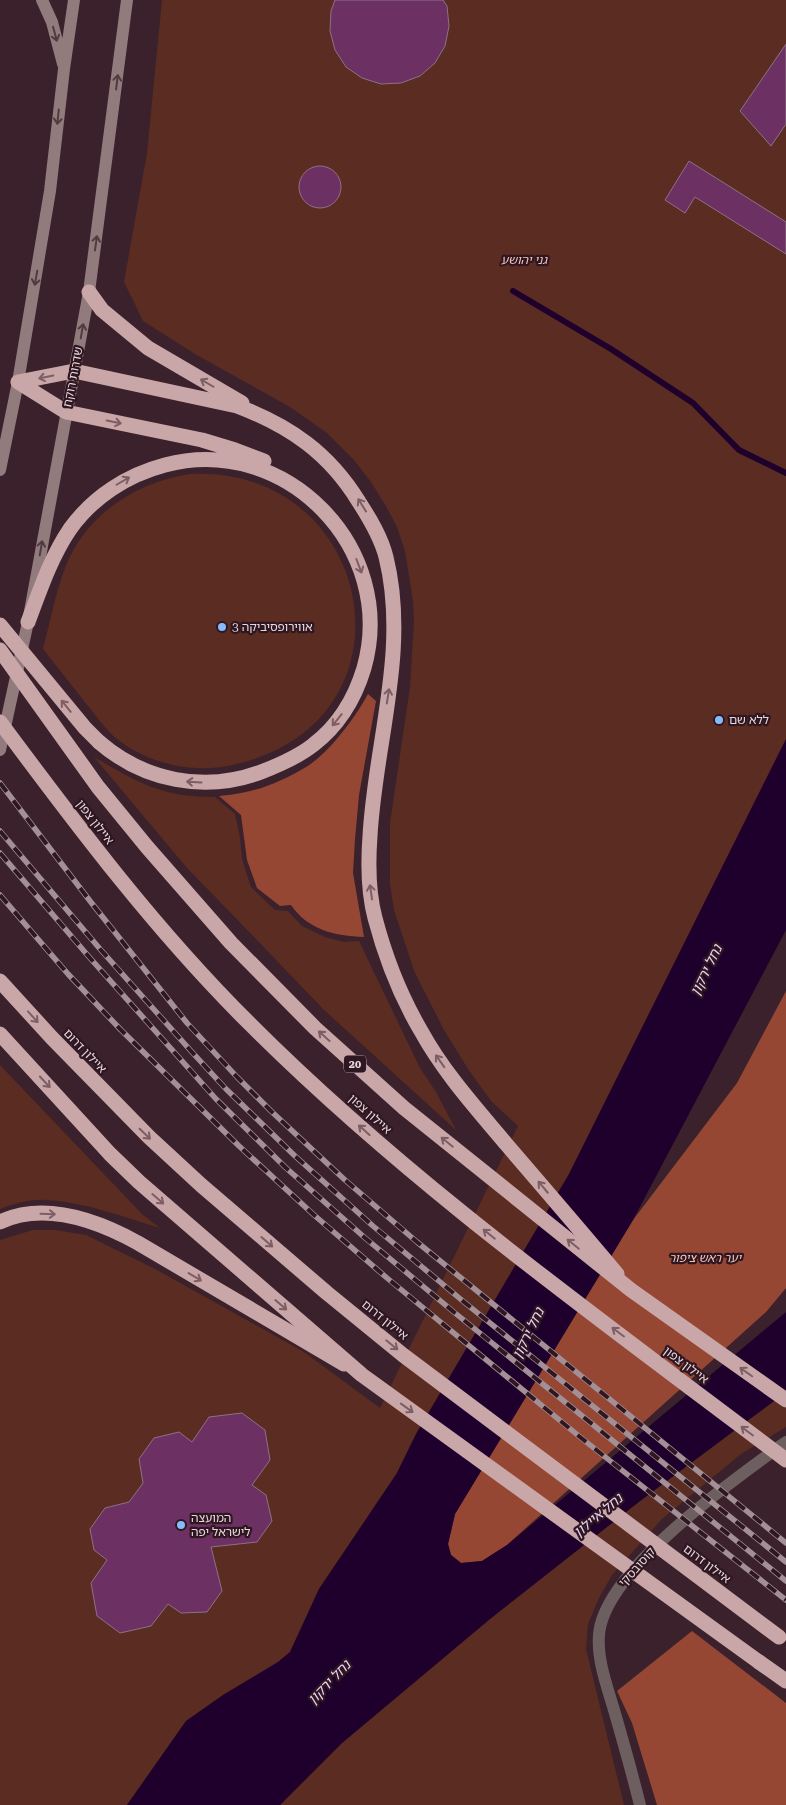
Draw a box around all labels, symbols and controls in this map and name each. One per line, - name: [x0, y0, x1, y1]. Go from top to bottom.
- one-way arrow: [50, 25, 60, 41]
- one-way arrow: [112, 75, 122, 91]
- one-way arrow: [53, 109, 63, 125]
- one-way arrow: [91, 236, 101, 252]
- park label: גני יהושע: [501, 253, 548, 267]
- one-way arrow: [30, 270, 40, 286]
- one-way arrow: [78, 324, 87, 340]
- street label: שדרות רוקח: [60, 346, 86, 408]
- one-way arrow: [39, 372, 55, 382]
- one-way arrow: [200, 378, 215, 388]
- one-way arrow: [106, 418, 122, 427]
- one-way arrow: [116, 476, 130, 486]
- one-way arrow: [356, 499, 366, 513]
- one-way arrow: [37, 541, 47, 557]
- one-way arrow: [355, 558, 364, 573]
- place label: אווירופסיביקה 3: [232, 620, 313, 634]
- marker: אווירופסיביקה 3: [216, 621, 228, 633]
- one-way arrow: [383, 689, 393, 705]
- one-way arrow: [61, 699, 72, 712]
- one-way arrow: [332, 713, 343, 726]
- place label: ללא שם: [729, 713, 769, 727]
- marker: ללא שם: [713, 714, 725, 726]
- one-way arrow: [186, 778, 202, 787]
- street label: איילון צפון: [73, 797, 117, 847]
- one-way arrow: [366, 885, 376, 901]
- water label: נחל ירקון: [687, 941, 726, 998]
- one-way arrow: [27, 1010, 38, 1023]
- street label: איילון דרום: [61, 1026, 110, 1076]
- one-way arrow: [318, 1030, 331, 1042]
- one-way arrow: [435, 1054, 445, 1068]
- road number: 20: [344, 1056, 366, 1072]
- one-way arrow: [39, 1076, 51, 1089]
- street label: איילון צפון: [346, 1091, 394, 1137]
- one-way arrow: [357, 1124, 370, 1135]
- one-way arrow: [139, 1128, 151, 1140]
- one-way arrow: [441, 1137, 454, 1148]
- one-way arrow: [537, 1180, 548, 1193]
- one-way arrow: [152, 1193, 165, 1204]
- one-way arrow: [39, 1209, 55, 1219]
- one-way arrow: [483, 1228, 496, 1239]
- one-way arrow: [260, 1236, 273, 1247]
- one-way arrow: [567, 1239, 580, 1250]
- park label: יער ראש ציפור: [669, 1251, 742, 1265]
- one-way arrow: [188, 1272, 203, 1282]
- street label: איילון דרום: [359, 1297, 411, 1343]
- one-way arrow: [274, 1299, 287, 1310]
- water label: נחל ירקון: [509, 1304, 548, 1361]
- one-way arrow: [611, 1327, 625, 1337]
- one-way arrow: [385, 1340, 398, 1351]
- street label: איילון צפון: [661, 1344, 711, 1387]
- one-way arrow: [739, 1367, 753, 1377]
- one-way arrow: [400, 1403, 414, 1413]
- one-way arrow: [741, 1425, 754, 1436]
- water label: נחל איילון: [570, 1489, 627, 1540]
- place label: המועצה לישראל יפה: [191, 1511, 251, 1539]
- marker: המועצה לישראל יפה: [175, 1519, 187, 1531]
- street label: איילון דרום: [681, 1542, 734, 1586]
- street label: קוסובסקי: [616, 1544, 658, 1589]
- water label: נחל ירקון: [304, 1656, 355, 1707]

